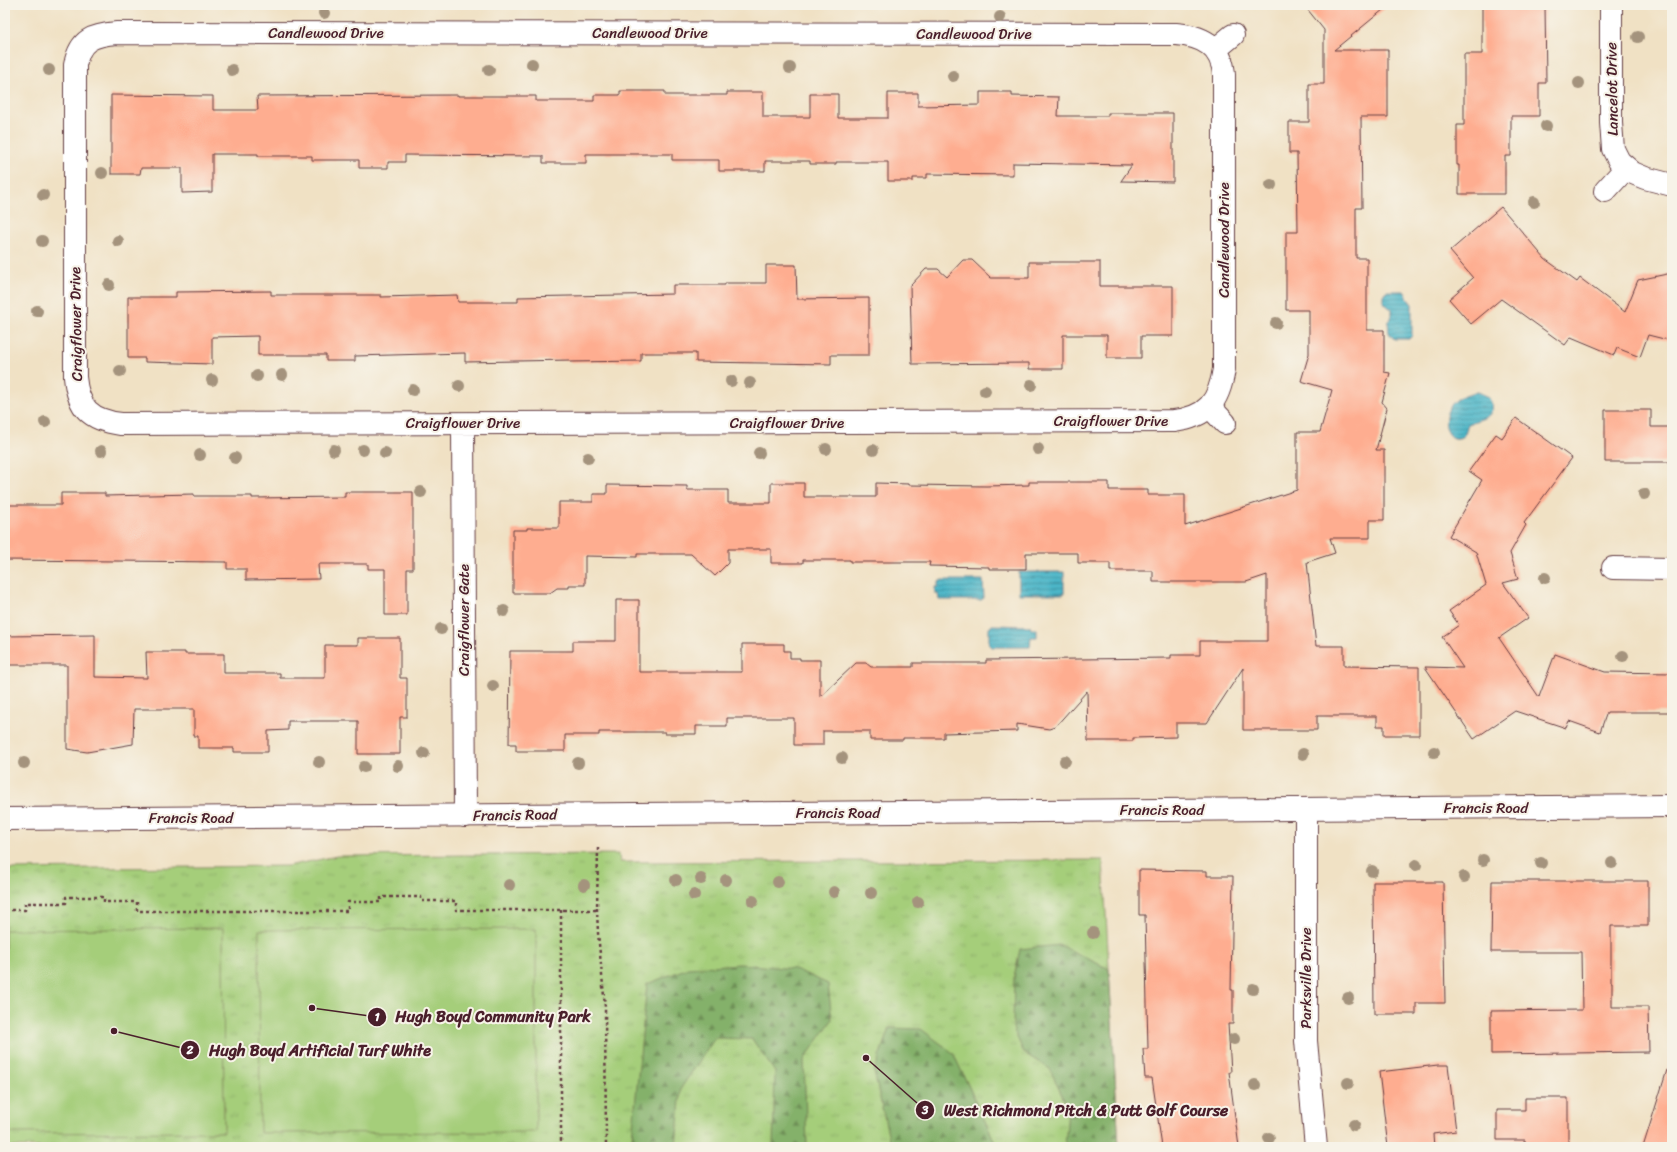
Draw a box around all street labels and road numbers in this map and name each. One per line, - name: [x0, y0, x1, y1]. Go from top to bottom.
- street label: Candlewood Drive: [268, 20, 384, 46]
- street label: Candlewood Drive: [592, 20, 708, 46]
- street label: Candlewood Drive: [916, 21, 1032, 47]
- street label: Lancelot Drive: [1598, 42, 1626, 136]
- street label: Candlewood Drive: [1211, 182, 1237, 298]
- street label: Craigflower Drive: [62, 267, 90, 381]
- street label: Craigflower Drive: [1054, 408, 1168, 434]
- street label: Craigflower Drive: [406, 410, 520, 436]
- street label: Craigflower Drive: [730, 410, 844, 436]
- street label: Craigflower Gate: [451, 564, 477, 676]
- street label: Francis Road: [1444, 795, 1529, 821]
- street label: Francis Road: [1120, 797, 1205, 823]
- street label: Francis Road: [796, 800, 881, 826]
- street label: Francis Road: [473, 801, 558, 829]
- street label: Francis Road: [149, 805, 234, 831]
- street label: Parksville Drive: [1293, 927, 1319, 1029]

